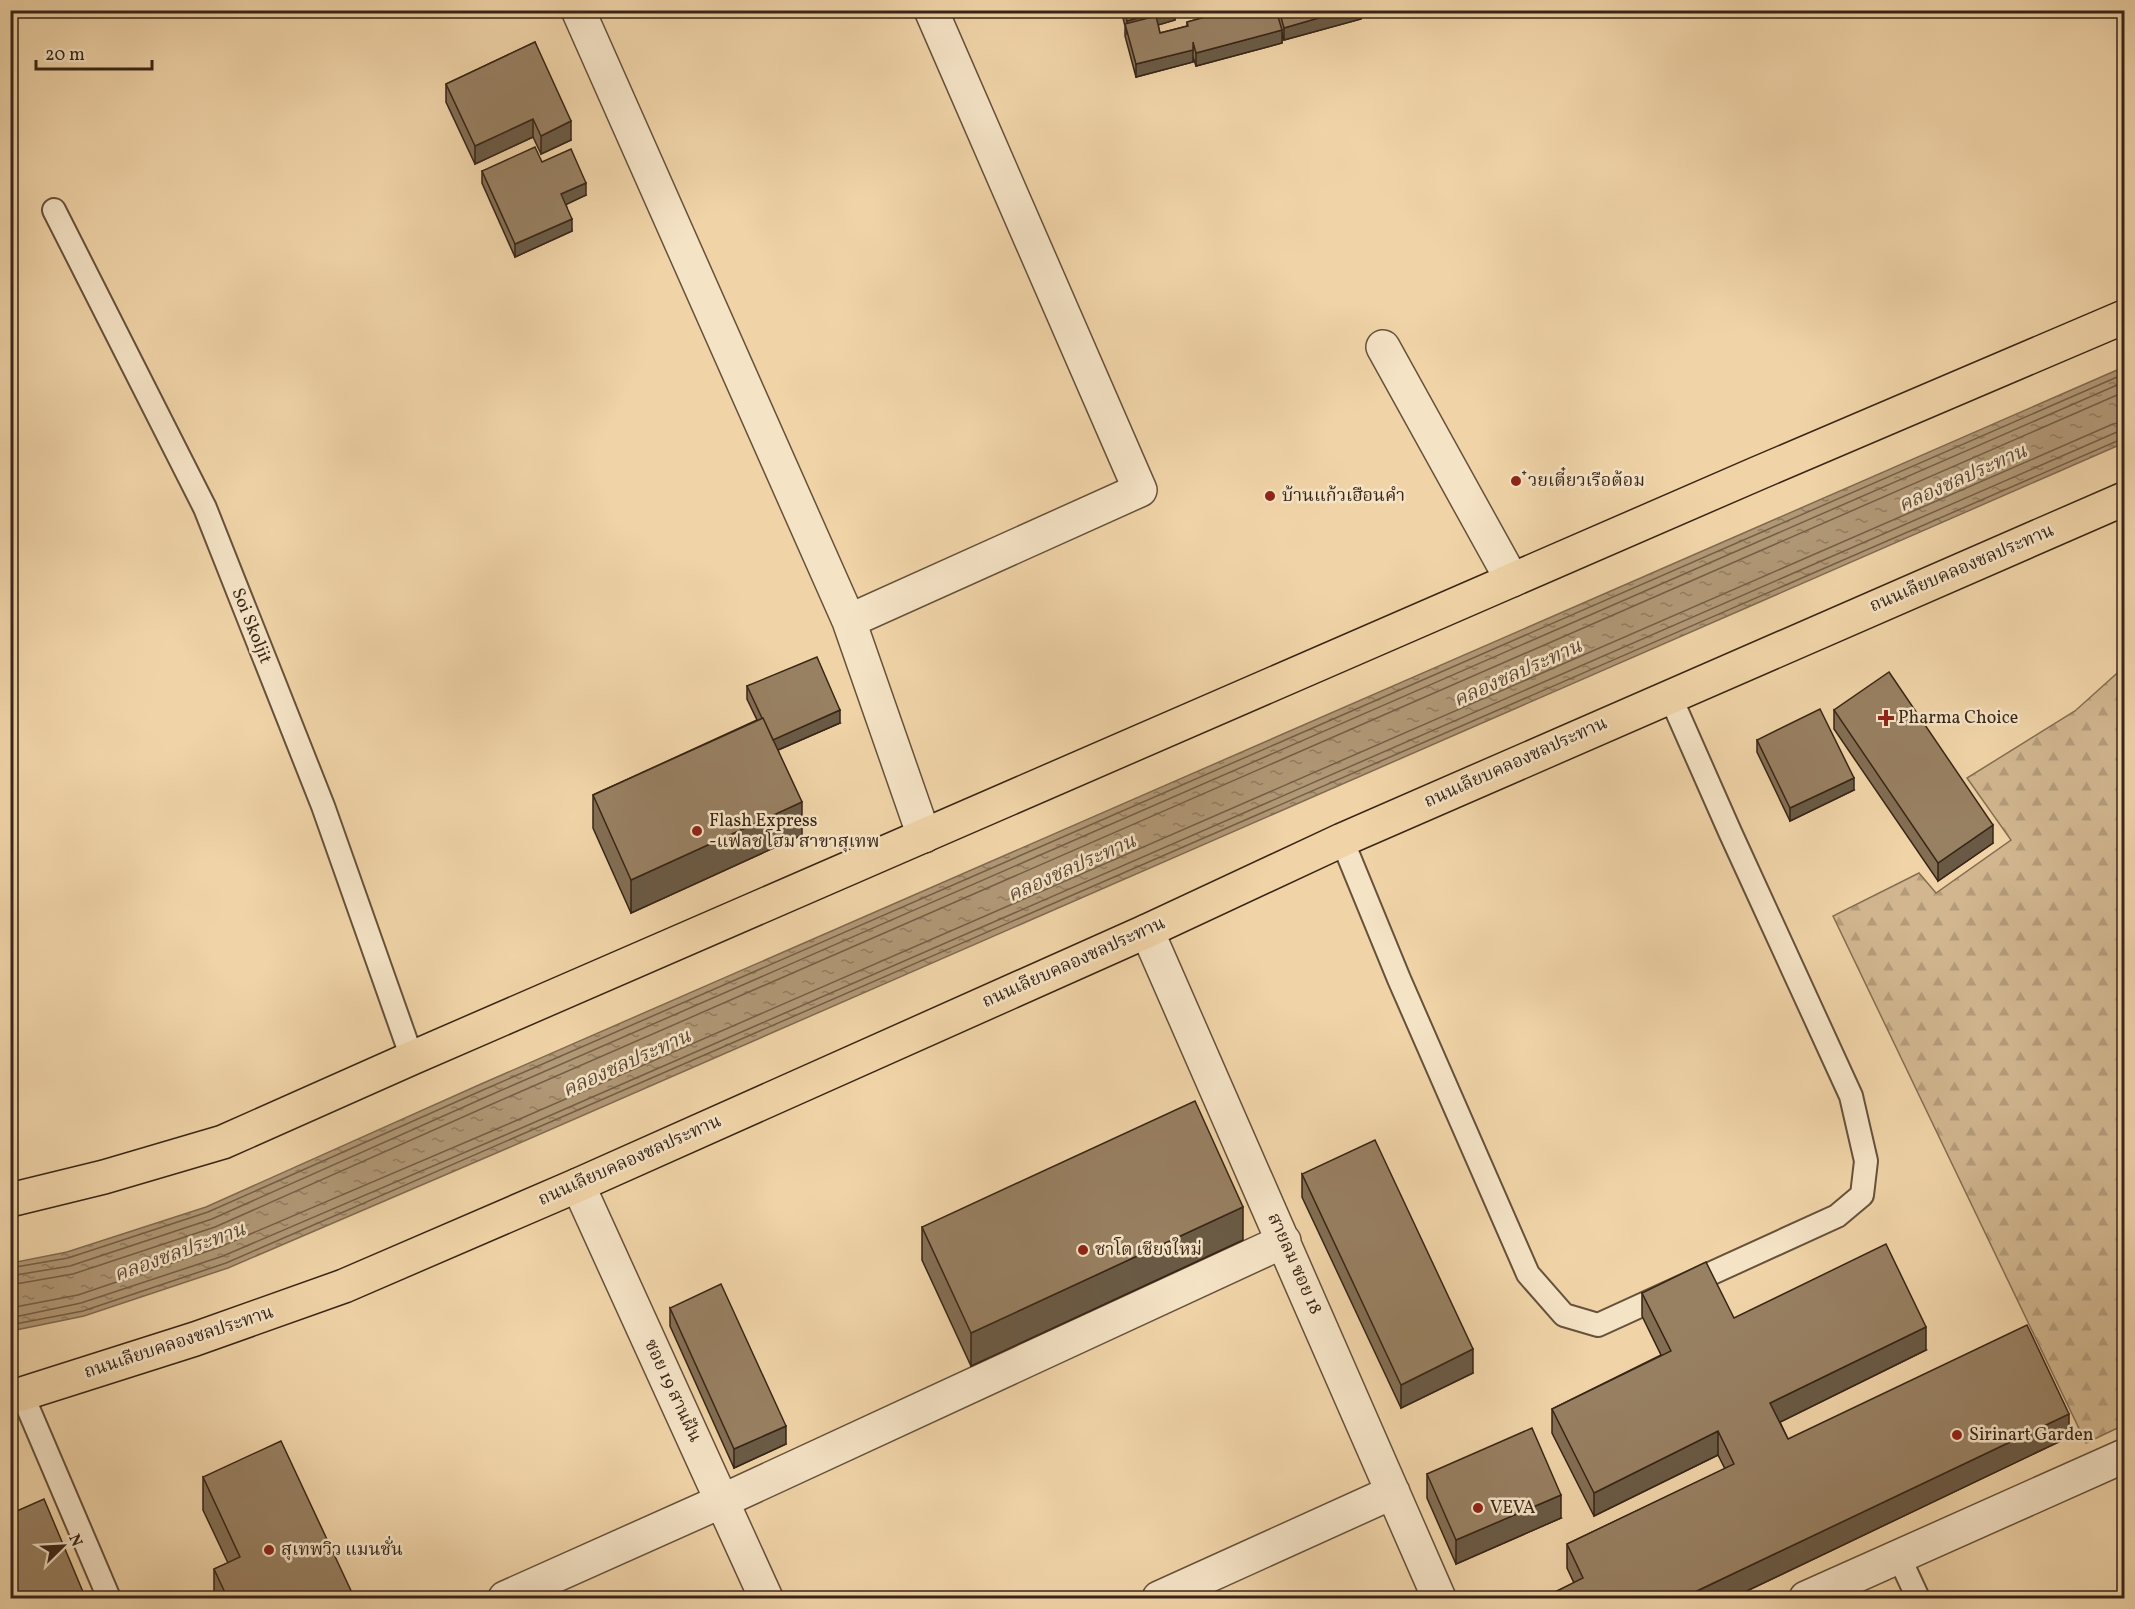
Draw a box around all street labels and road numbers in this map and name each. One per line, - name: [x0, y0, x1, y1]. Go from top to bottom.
- street label: ถนนเลียบคลองชลประทาน: [1866, 519, 2058, 619]
- street label: Soi Skoljit: [224, 584, 278, 668]
- street label: ถนนเลียบคลองชลประทาน: [1420, 711, 1612, 815]
- street label: ถนนเลียบคลองชลประทาน: [978, 911, 1170, 1015]
- street label: ถนนเลียบคลองชลประทาน: [534, 1109, 726, 1213]
- street label: สายลม ซอย 18: [1260, 1209, 1328, 1319]
- street label: ถนนเลียบคลองชลประทาน: [81, 1300, 277, 1385]
- street label: ซอย 19 สานฝัน: [637, 1335, 707, 1447]

